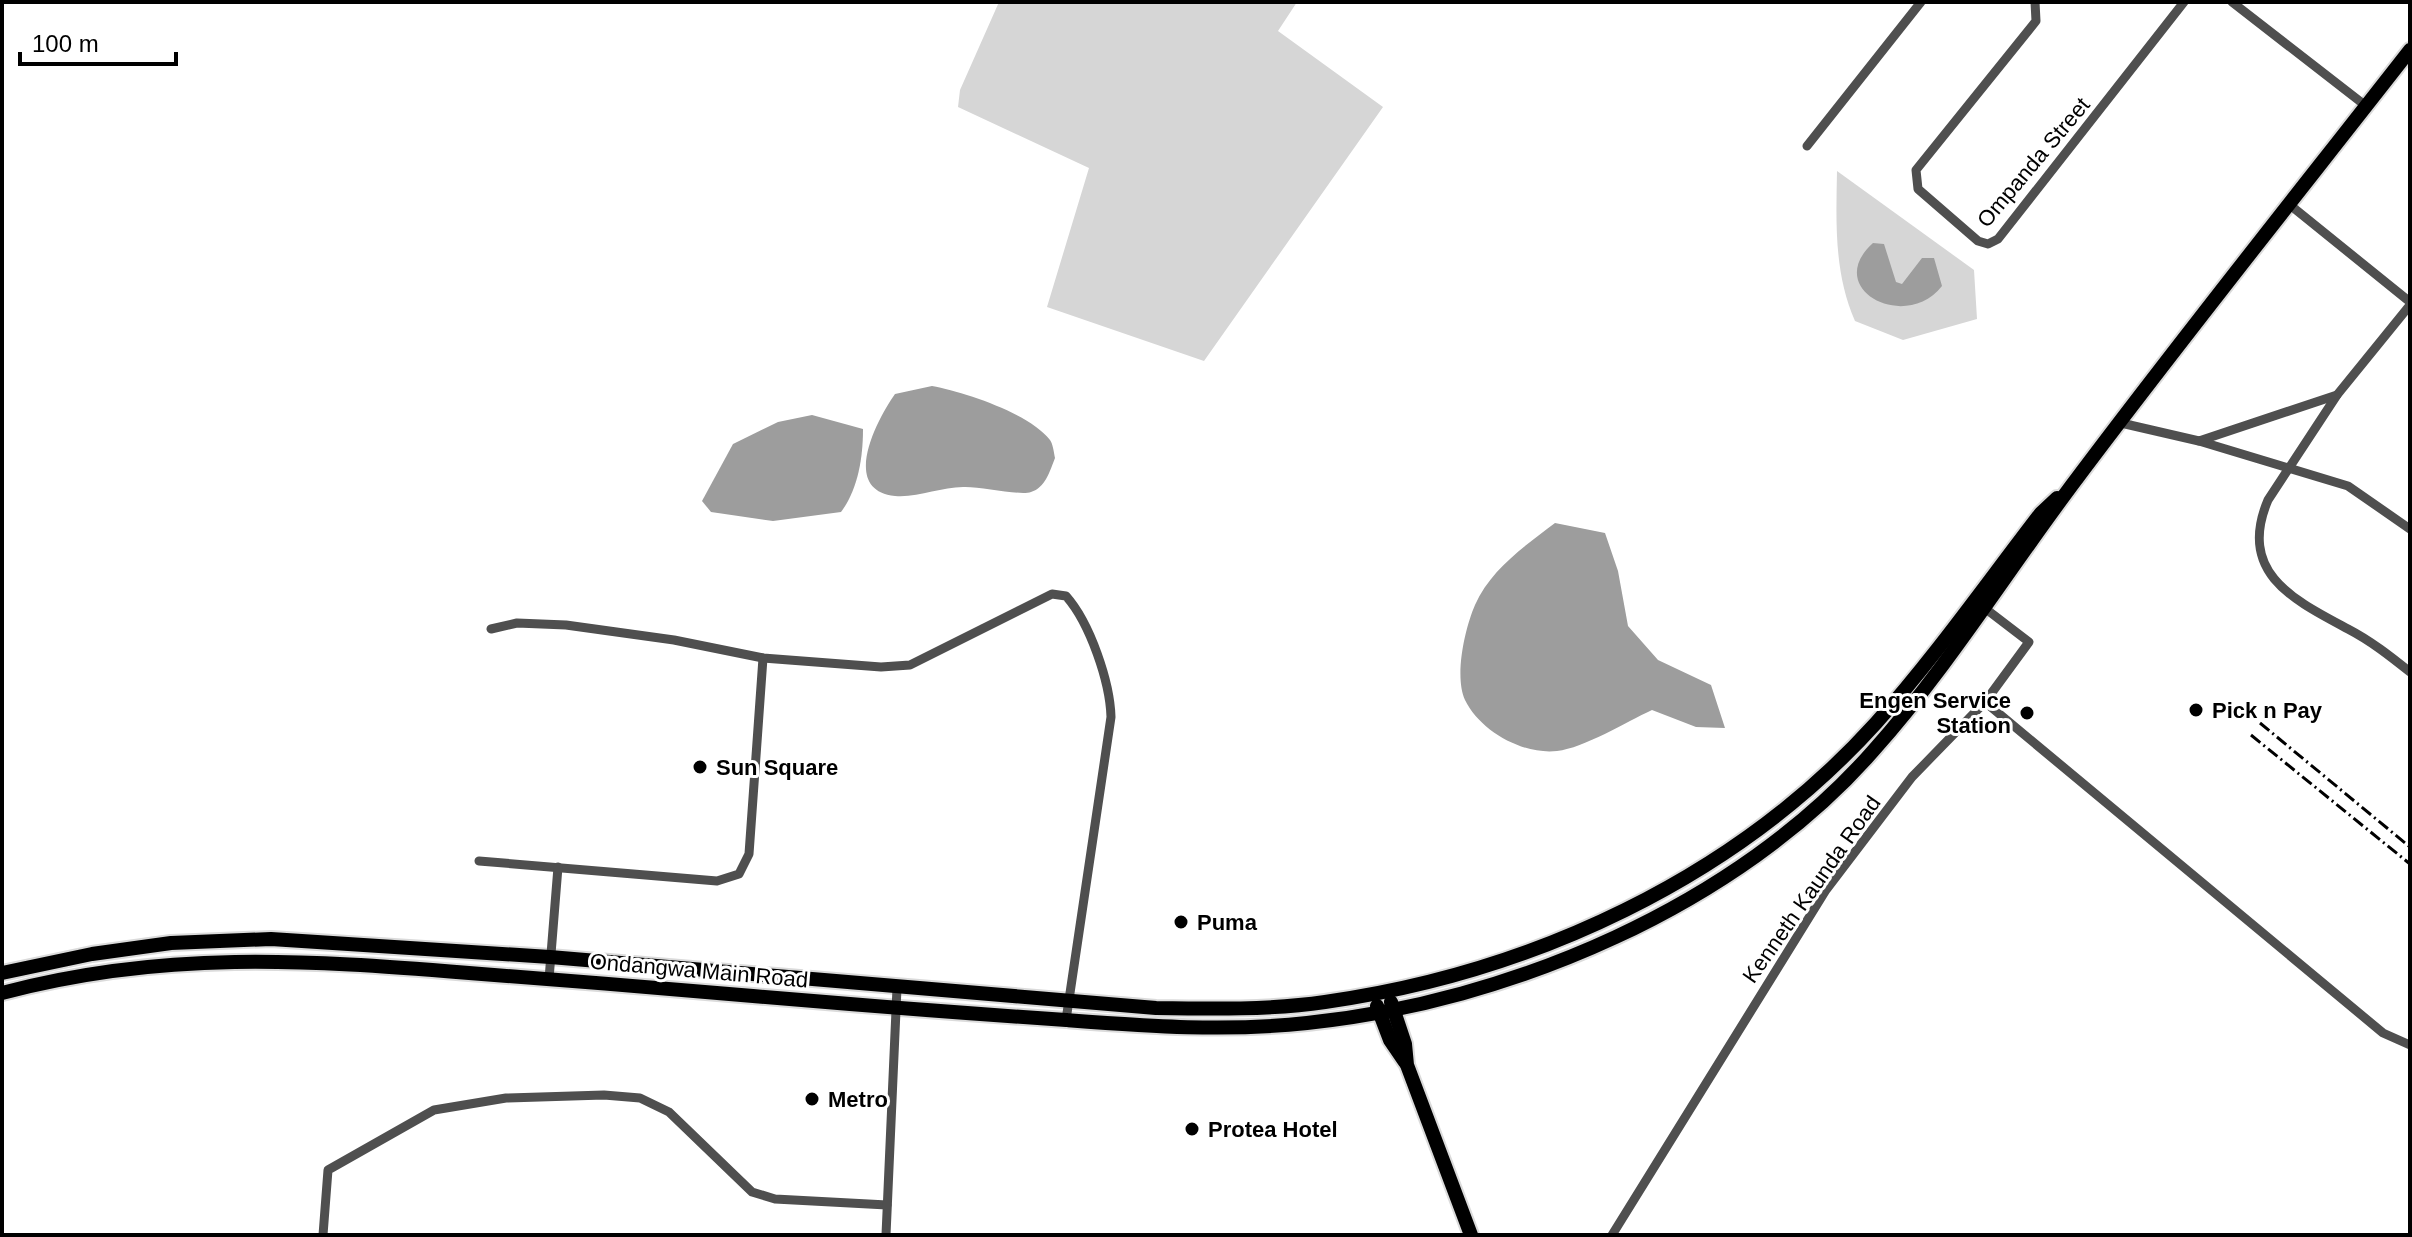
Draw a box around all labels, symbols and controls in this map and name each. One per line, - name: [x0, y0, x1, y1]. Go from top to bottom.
- scale bar: [20, 16, 176, 66]
- text: 100 m: [32, 30, 99, 57]
- street label: Ompanda Street: [1972, 92, 2095, 232]
- place label: Engen Service Station: [1859, 688, 2011, 738]
- place label: Pick n Pay: [2212, 698, 2323, 723]
- marker: Pick n Pay: [2187, 701, 2205, 719]
- marker: Engen Service Station: [2018, 704, 2036, 722]
- place label: Sun Square: [716, 755, 838, 780]
- marker: Sun Square: [691, 758, 709, 776]
- street label: Kenneth Kaunda Road: [1737, 791, 1885, 988]
- place label: Puma: [1197, 910, 1258, 935]
- marker: Puma: [1172, 913, 1190, 931]
- street label: Ondangwa Main Road: [589, 949, 809, 992]
- place label: Metro: [828, 1087, 888, 1112]
- marker: Metro: [803, 1090, 821, 1108]
- place label: Protea Hotel: [1208, 1117, 1338, 1142]
- marker: Protea Hotel: [1183, 1120, 1201, 1138]

